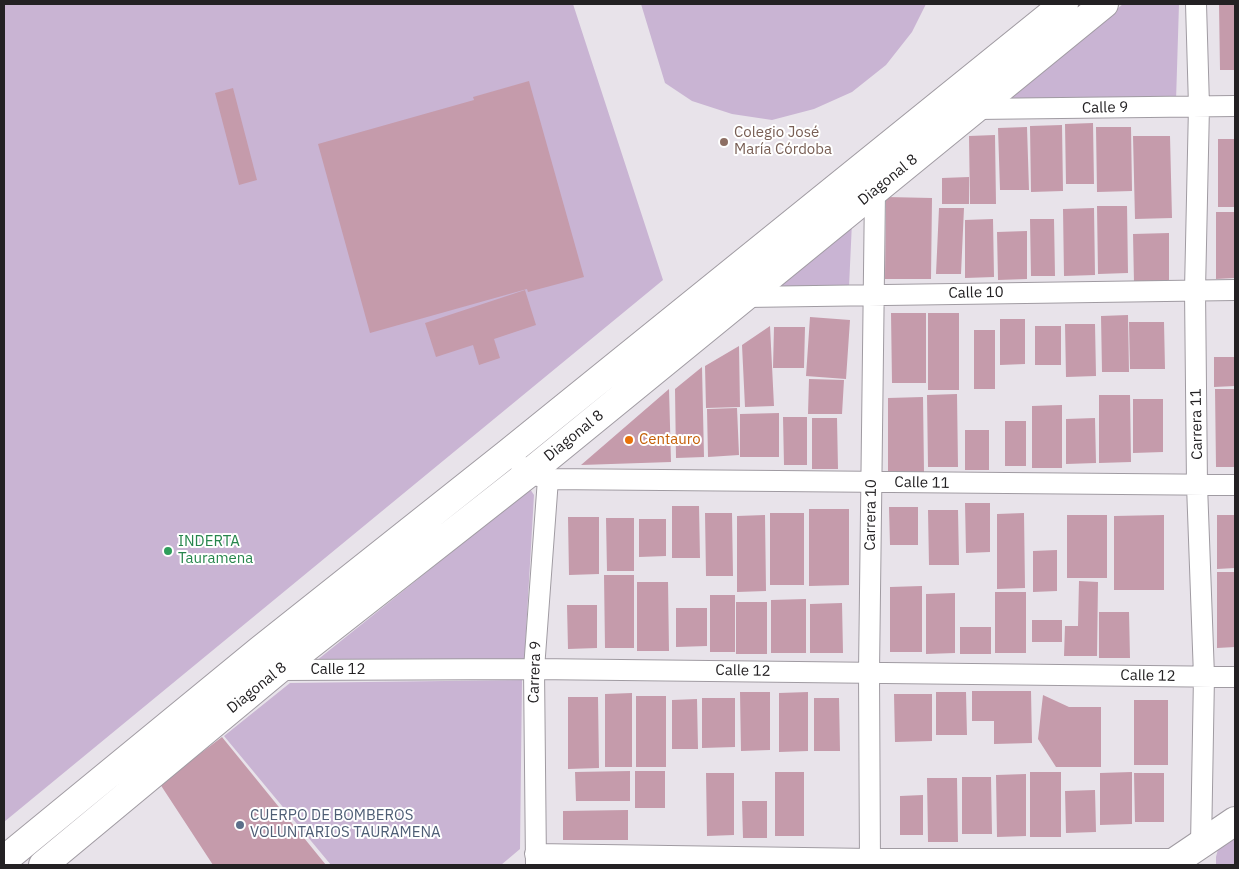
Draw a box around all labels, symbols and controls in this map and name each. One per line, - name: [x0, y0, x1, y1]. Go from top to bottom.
- street label: Calle 9: [1082, 99, 1128, 117]
- place label: Colegio José María Córdoba: [734, 124, 832, 159]
- marker: Colegio José María Córdoba: [718, 136, 730, 148]
- street label: Diagonal 8: [855, 151, 921, 209]
- street label: Calle 10: [948, 284, 1004, 302]
- street label: Carrera 11: [1187, 388, 1207, 460]
- street label: Diagonal 8: [541, 407, 607, 465]
- place label: Centauro: [639, 431, 701, 449]
- marker: Centauro: [623, 434, 635, 446]
- street label: Calle 11: [894, 474, 950, 492]
- street label: Carrera 10: [861, 479, 881, 551]
- place label: INDERTA Tauramena: [178, 533, 253, 568]
- marker: INDERTA Tauramena: [162, 545, 174, 557]
- street label: Carrera 9: [525, 640, 545, 704]
- street label: Diagonal 8: [224, 659, 290, 717]
- street label: Calle 12: [310, 661, 366, 679]
- street label: Calle 12: [715, 662, 771, 680]
- street label: Calle 12: [1120, 667, 1176, 685]
- place label: CUERPO DE BOMBEROS VOLUNTARIOS TAURAMENA: [250, 807, 441, 842]
- marker: CUERPO DE BOMBEROS VOLUNTARIOS TAURAMENA: [234, 819, 246, 831]

